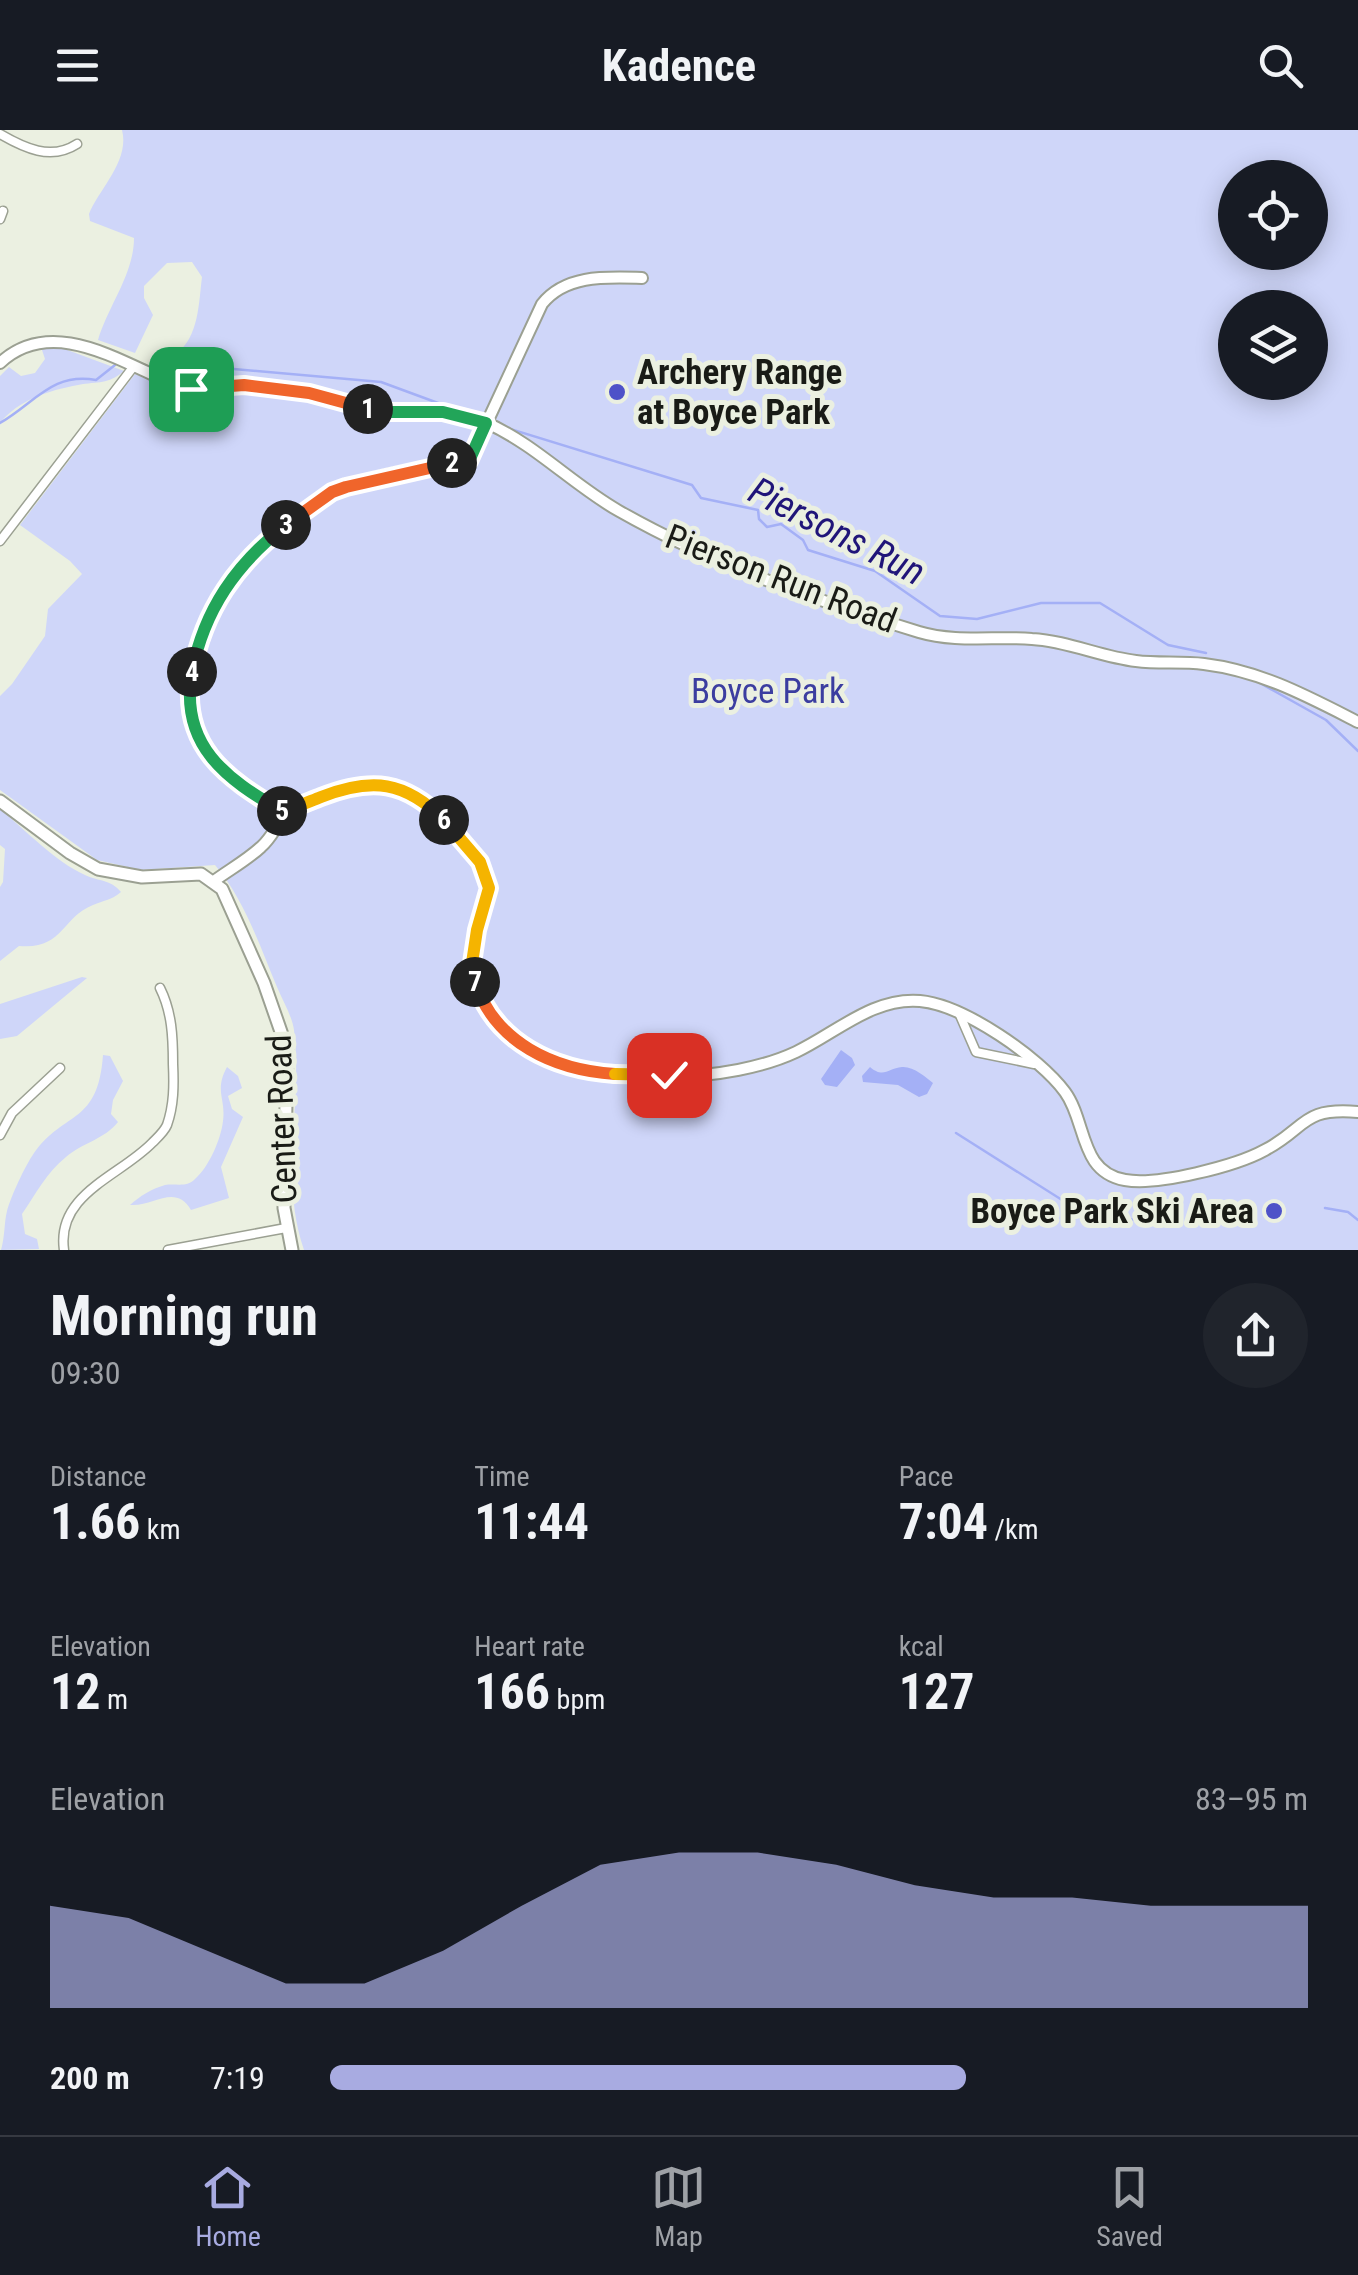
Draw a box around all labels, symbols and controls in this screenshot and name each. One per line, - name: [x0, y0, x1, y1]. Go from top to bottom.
- icon: menu: [50, 38, 105, 93]
- icon: search: [1253, 38, 1308, 93]
- text: Kadence: [602, 39, 756, 92]
- map controls: [1218, 160, 1328, 400]
- button: locate: [1218, 160, 1328, 270]
- button: layers: [1218, 290, 1328, 400]
- pin: [149, 347, 234, 432]
- place label: Archery Range at Boyce Park: [637, 352, 842, 433]
- icon: arrive: [164, 362, 219, 417]
- marker: Archery Range at Boyce Park: [606, 381, 628, 403]
- pin: 1: [343, 384, 393, 434]
- text: 1: [361, 392, 375, 425]
- pin: 2: [427, 438, 477, 488]
- text: 2: [445, 446, 459, 479]
- water label: Piersons Run: [742, 468, 932, 594]
- pin: 3: [261, 500, 311, 550]
- text: 3: [279, 508, 293, 541]
- street label: Pierson Run Road: [660, 516, 902, 642]
- pin: 4: [167, 647, 217, 697]
- text: 4: [185, 655, 199, 688]
- park label: Boyce Park: [691, 671, 845, 712]
- pin: 5: [257, 786, 307, 836]
- text: 5: [275, 794, 289, 827]
- pin: 6: [419, 795, 469, 845]
- text: 6: [437, 803, 451, 836]
- pin: 7: [450, 957, 500, 1007]
- text: 7: [468, 965, 482, 998]
- pin: [627, 1033, 712, 1118]
- street label: Center Road: [259, 1034, 305, 1204]
- icon: check: [642, 1048, 697, 1103]
- place label: Boyce Park Ski Area: [970, 1191, 1254, 1232]
- marker: Boyce Park Ski Area: [1263, 1200, 1285, 1222]
- button: share: [1203, 1283, 1308, 1388]
- text: Morning run: [50, 1284, 318, 1348]
- text: 09:30: [50, 1354, 121, 1392]
- text: Distance: [50, 1460, 147, 1493]
- text: Time: [474, 1460, 530, 1493]
- text: Pace: [899, 1460, 954, 1493]
- text: 1.66: [50, 1493, 140, 1551]
- text: 11:44: [474, 1493, 589, 1551]
- text: 7:04: [899, 1493, 988, 1551]
- text: km: [140, 1513, 180, 1546]
- text: /km: [988, 1513, 1039, 1546]
- text: Elevation: [50, 1630, 151, 1663]
- text: Heart rate: [474, 1630, 585, 1663]
- text: kcal: [899, 1630, 944, 1663]
- text: 12: [50, 1663, 101, 1721]
- text: 166: [474, 1663, 550, 1721]
- text: 127: [899, 1663, 974, 1721]
- text: m: [101, 1683, 128, 1716]
- text: bpm: [550, 1683, 605, 1716]
- text: Elevation: [50, 1780, 165, 1818]
- text: 83–95 m: [1195, 1780, 1308, 1818]
- text: 200 m: [50, 2059, 130, 2097]
- text: 7:19: [210, 2059, 265, 2097]
- tab: Home: [195, 2160, 261, 2253]
- tab: Map: [651, 2160, 706, 2253]
- tab: Saved: [1096, 2160, 1163, 2253]

